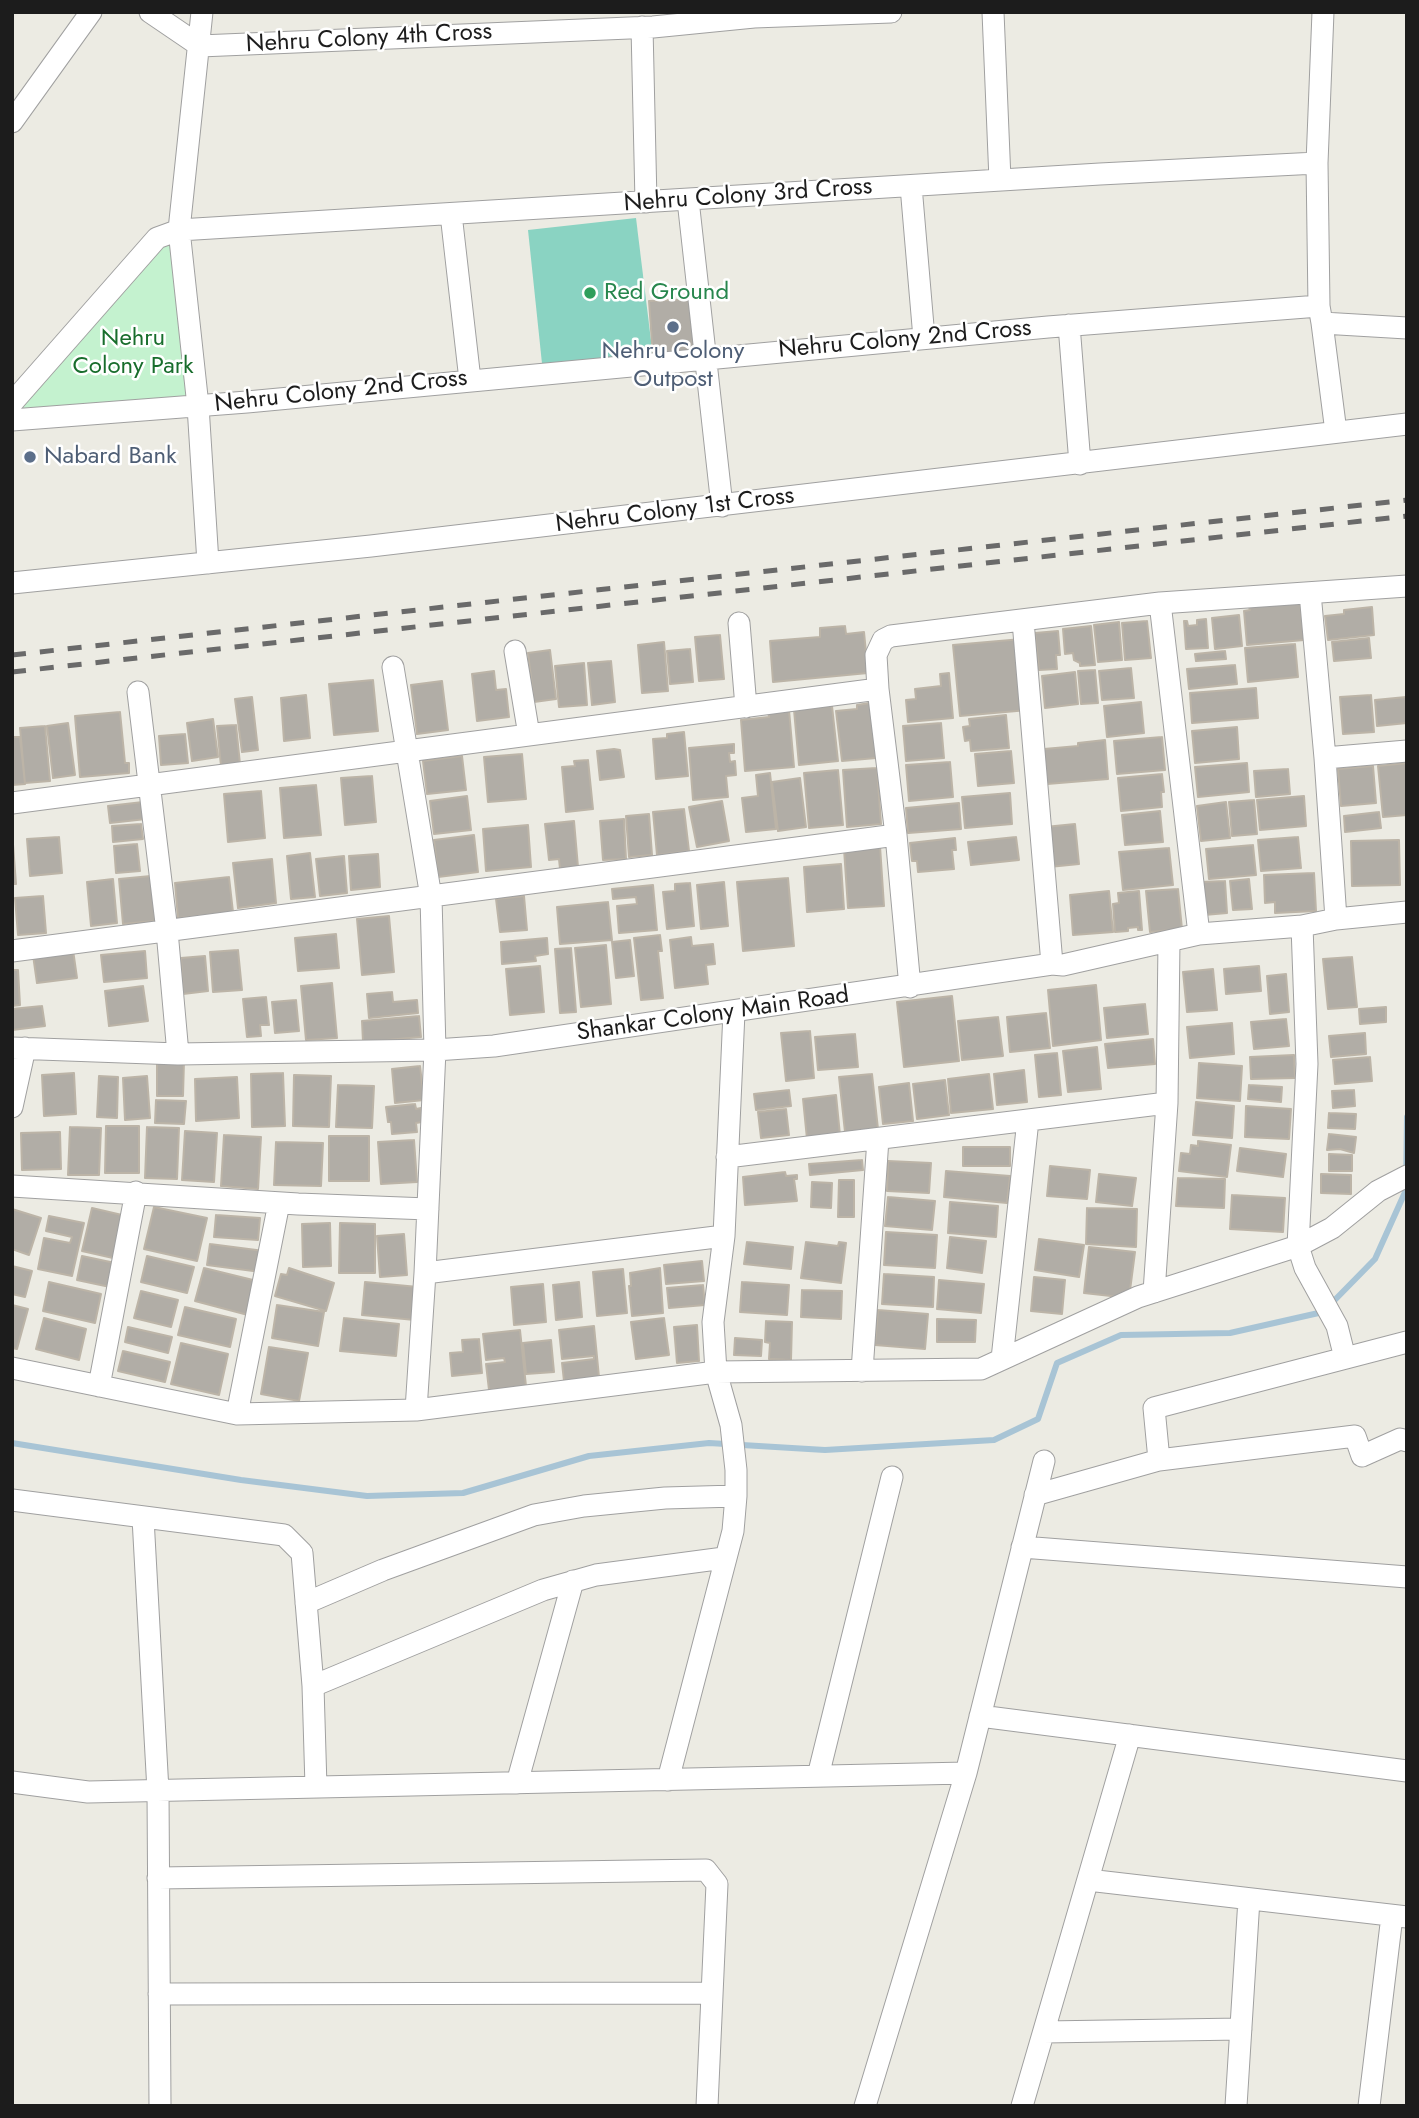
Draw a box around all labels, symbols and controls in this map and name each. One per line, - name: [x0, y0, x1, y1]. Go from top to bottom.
- street label: Nehru Colony 4th Cross: [245, 18, 493, 60]
- street label: Nehru Colony 3rd Cross: [623, 173, 873, 219]
- place label: Red Ground: [604, 279, 729, 307]
- marker: Red Ground: [582, 285, 598, 301]
- street label: Nehru Colony 2nd Cross: [777, 315, 1033, 365]
- marker: Nehru Colony Outpost: [665, 319, 681, 335]
- park label: Nehru Colony Park: [72, 325, 194, 381]
- place label: Nehru Colony Outpost: [602, 338, 744, 394]
- street label: Nehru Colony 2nd Cross: [213, 364, 469, 420]
- place label: Nabard Bank: [44, 443, 177, 471]
- marker: Nabard Bank: [22, 449, 38, 465]
- street label: Nehru Colony 1st Cross: [554, 482, 796, 540]
- street label: Shankar Colony Main Road: [575, 982, 851, 1048]

